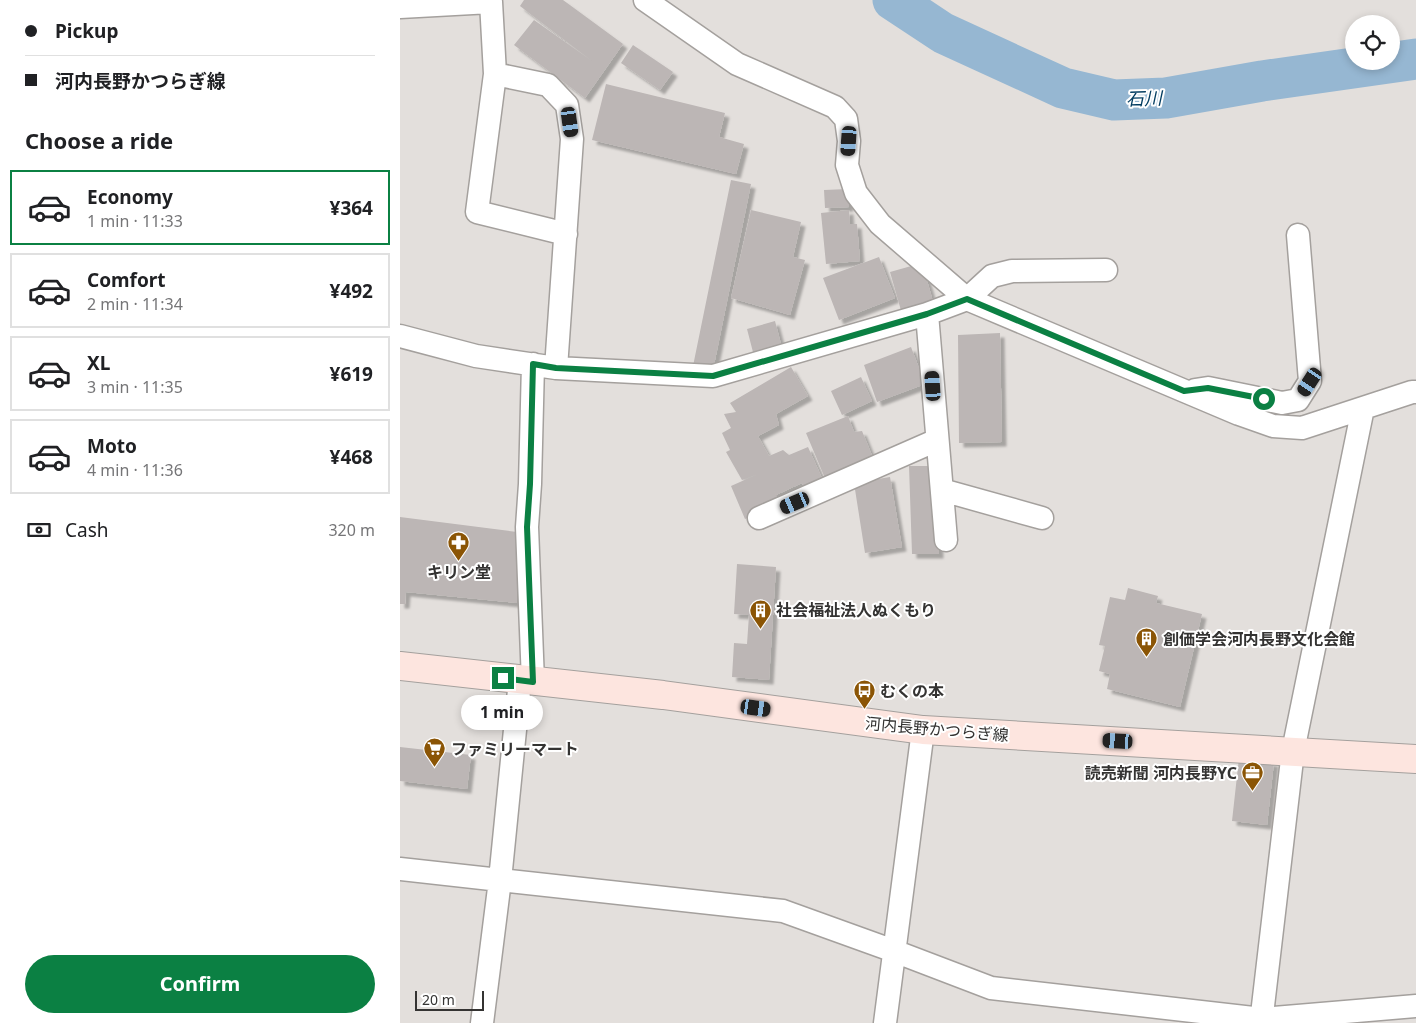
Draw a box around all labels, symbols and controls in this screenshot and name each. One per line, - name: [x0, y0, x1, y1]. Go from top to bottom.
- map controls: [1345, 15, 1400, 70]
- button: locate: [1345, 15, 1400, 70]
- text: Pickup: [55, 18, 118, 44]
- text: 河内長野かつらぎ線: [55, 68, 226, 94]
- water label: 石川: [1126, 85, 1164, 111]
- car: [560, 106, 579, 138]
- text: Choose a ride: [25, 125, 173, 155]
- car: [840, 126, 857, 156]
- text: Economy: [87, 184, 173, 210]
- icon: car: [27, 185, 72, 230]
- text: ¥364: [330, 195, 373, 221]
- text: 1 min · 11:33: [87, 210, 183, 232]
- text: Comfort: [87, 267, 166, 293]
- icon: car: [27, 268, 72, 313]
- text: ¥492: [330, 278, 373, 304]
- text: 2 min · 11:34: [87, 293, 183, 315]
- text: XL: [87, 350, 110, 376]
- icon: car: [27, 351, 72, 396]
- text: ¥619: [330, 361, 373, 387]
- car: [1295, 365, 1324, 399]
- car: [924, 371, 941, 401]
- text: 3 min · 11:35: [87, 376, 183, 398]
- route start: [1253, 388, 1275, 410]
- text: Moto: [87, 433, 137, 459]
- icon: car: [27, 434, 72, 479]
- text: ¥468: [330, 444, 373, 470]
- text: 4 min · 11:36: [87, 459, 183, 481]
- car: [778, 490, 811, 516]
- icon: cash: [25, 516, 53, 544]
- text: Cash: [65, 517, 109, 543]
- text: 320 m: [328, 519, 375, 541]
- pharmacy icon: キリン堂: [447, 531, 471, 562]
- place label: キリン堂: [427, 561, 491, 583]
- building icon: 社会福祉法人ぬくもり: [748, 598, 772, 629]
- place label: 社会福祉法人ぬくもり: [776, 599, 936, 621]
- building icon: 創価学会河内長野文化会館: [1135, 627, 1159, 658]
- place label: 創価学会河内長野文化会館: [1163, 628, 1355, 650]
- route end: [492, 667, 514, 689]
- bus stop icon: むくの本: [852, 679, 876, 710]
- place label: むくの本: [880, 680, 944, 702]
- callout: 1 min: [462, 696, 544, 730]
- car: [740, 698, 771, 718]
- text: 1 min: [480, 701, 524, 723]
- street label: 河内長野かつらぎ線: [864, 712, 1010, 746]
- car: [1102, 733, 1133, 749]
- supermarket icon: ファミリーマート: [423, 737, 447, 768]
- place label: ファミリーマート: [451, 738, 579, 760]
- office icon: 読売新聞 河内長野YC: [1241, 761, 1265, 792]
- place label: 読売新聞 河内長野YC: [1085, 762, 1237, 784]
- button: Confirm: [25, 955, 375, 1013]
- scale bar: [415, 988, 484, 1011]
- text: 20 m: [422, 990, 455, 1009]

